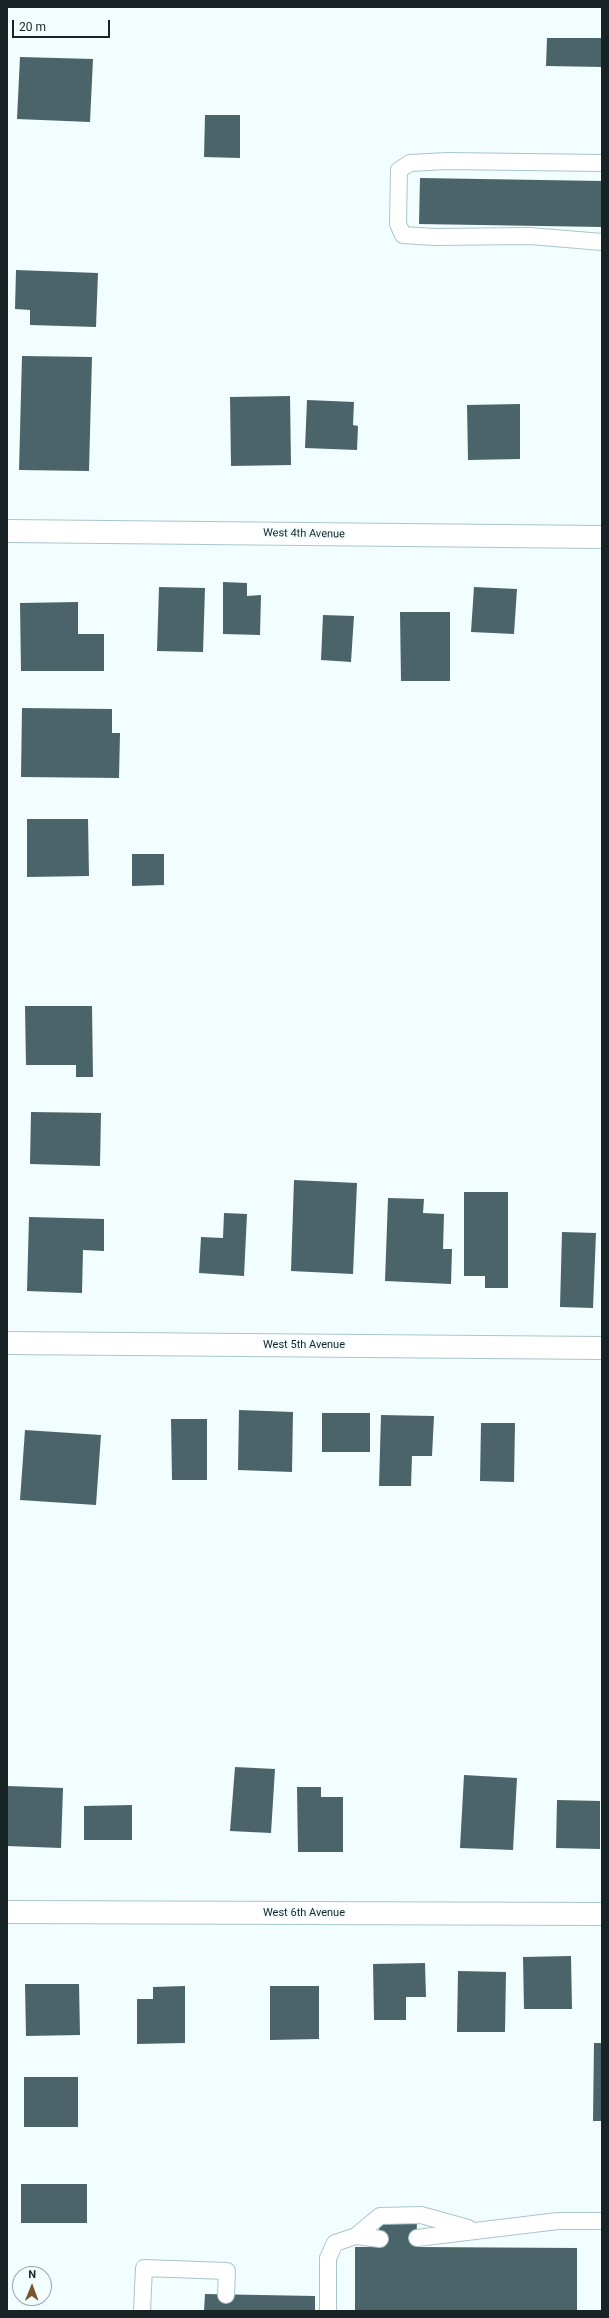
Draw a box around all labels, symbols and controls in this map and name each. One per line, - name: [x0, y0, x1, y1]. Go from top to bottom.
- scale bar: [14, 12, 112, 38]
- text: 20 m: [19, 20, 46, 34]
- street label: West 4th Avenue: [263, 527, 345, 541]
- street label: West 5th Avenue: [263, 1338, 345, 1352]
- street label: West 6th Avenue: [263, 1906, 345, 1920]
- north arrow: [12, 2266, 52, 2306]
- text: N: [28, 2268, 36, 2281]

